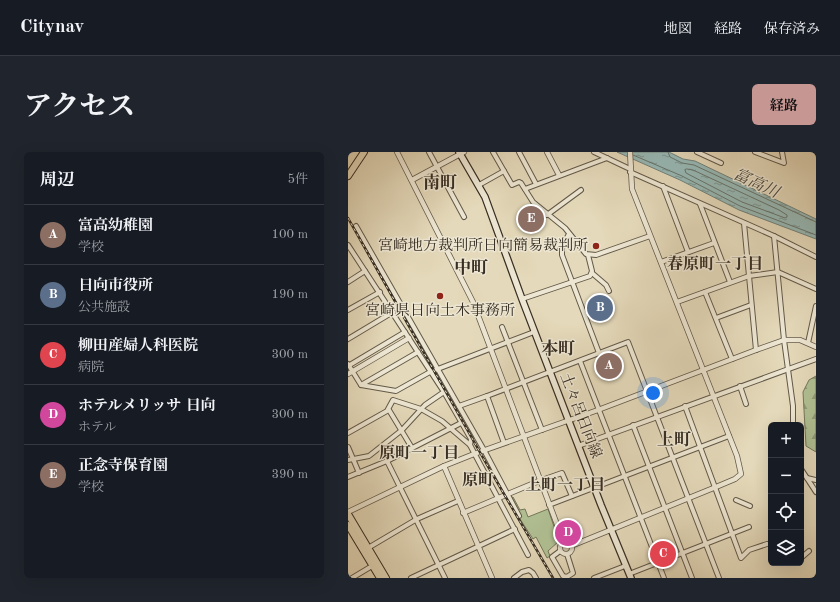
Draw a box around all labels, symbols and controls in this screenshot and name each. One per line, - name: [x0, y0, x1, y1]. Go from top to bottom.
- text: Citynav: [20, 18, 84, 37]
- text: 地図: [664, 22, 692, 36]
- text: 経路: [714, 22, 742, 36]
- text: 保存済み: [764, 22, 820, 36]
- button: 経路: [752, 84, 816, 125]
- text: アクセス: [24, 94, 135, 122]
- water label: 富高川: [731, 165, 784, 202]
- text: 周辺: [40, 172, 74, 189]
- text: 5件: [287, 173, 308, 186]
- district label: 南町: [423, 173, 457, 192]
- pin: E: [518, 204, 544, 234]
- text: 富高幼稚園: [78, 219, 153, 234]
- text: A: [48, 228, 58, 241]
- text: 100 m: [271, 228, 308, 241]
- place label: 宮崎地方裁判所日向簡易裁判所: [378, 237, 588, 254]
- text: 学校: [78, 241, 104, 254]
- marker: 宮崎地方裁判所日向簡易裁判所: [591, 241, 601, 251]
- district label: 春原町一丁目: [667, 255, 763, 273]
- district label: 中町: [454, 258, 488, 277]
- text: 日向市役所: [78, 279, 153, 294]
- text: B: [48, 288, 58, 301]
- text: 190 m: [271, 288, 308, 301]
- marker: 宮崎県日向土木事務所: [435, 291, 445, 301]
- pin: B: [587, 293, 613, 323]
- text: 公共施設: [78, 301, 130, 314]
- place label: 宮崎県日向土木事務所: [365, 302, 515, 319]
- text: 柳田産婦人科医院: [78, 339, 198, 354]
- district label: 本町: [541, 339, 575, 358]
- text: C: [49, 348, 57, 361]
- text: 300 m: [271, 348, 308, 361]
- pin: A: [596, 351, 622, 381]
- text: 病院: [78, 361, 104, 374]
- street label: 土々呂日向線: [557, 371, 605, 461]
- your location: [643, 383, 663, 403]
- text: ホテルメリッサ 日向: [78, 399, 215, 414]
- text: D: [48, 408, 58, 421]
- text: 300 m: [271, 408, 308, 421]
- text: ホテル: [78, 421, 116, 434]
- map controls: [768, 422, 804, 566]
- button: +: [768, 422, 804, 458]
- district label: 上町: [657, 430, 691, 449]
- district label: 原町一丁目: [379, 444, 459, 462]
- button: −: [768, 458, 804, 494]
- text: 正念寺保育園: [78, 459, 168, 474]
- text: E: [49, 468, 57, 481]
- text: 390 m: [271, 468, 308, 481]
- district label: 原町: [462, 471, 494, 489]
- district label: 上町一丁目: [525, 476, 605, 494]
- text: 学校: [78, 481, 104, 494]
- button: locate: [768, 494, 804, 530]
- pin: D: [555, 518, 581, 548]
- button: layers: [768, 530, 804, 566]
- pin: C: [650, 539, 676, 569]

